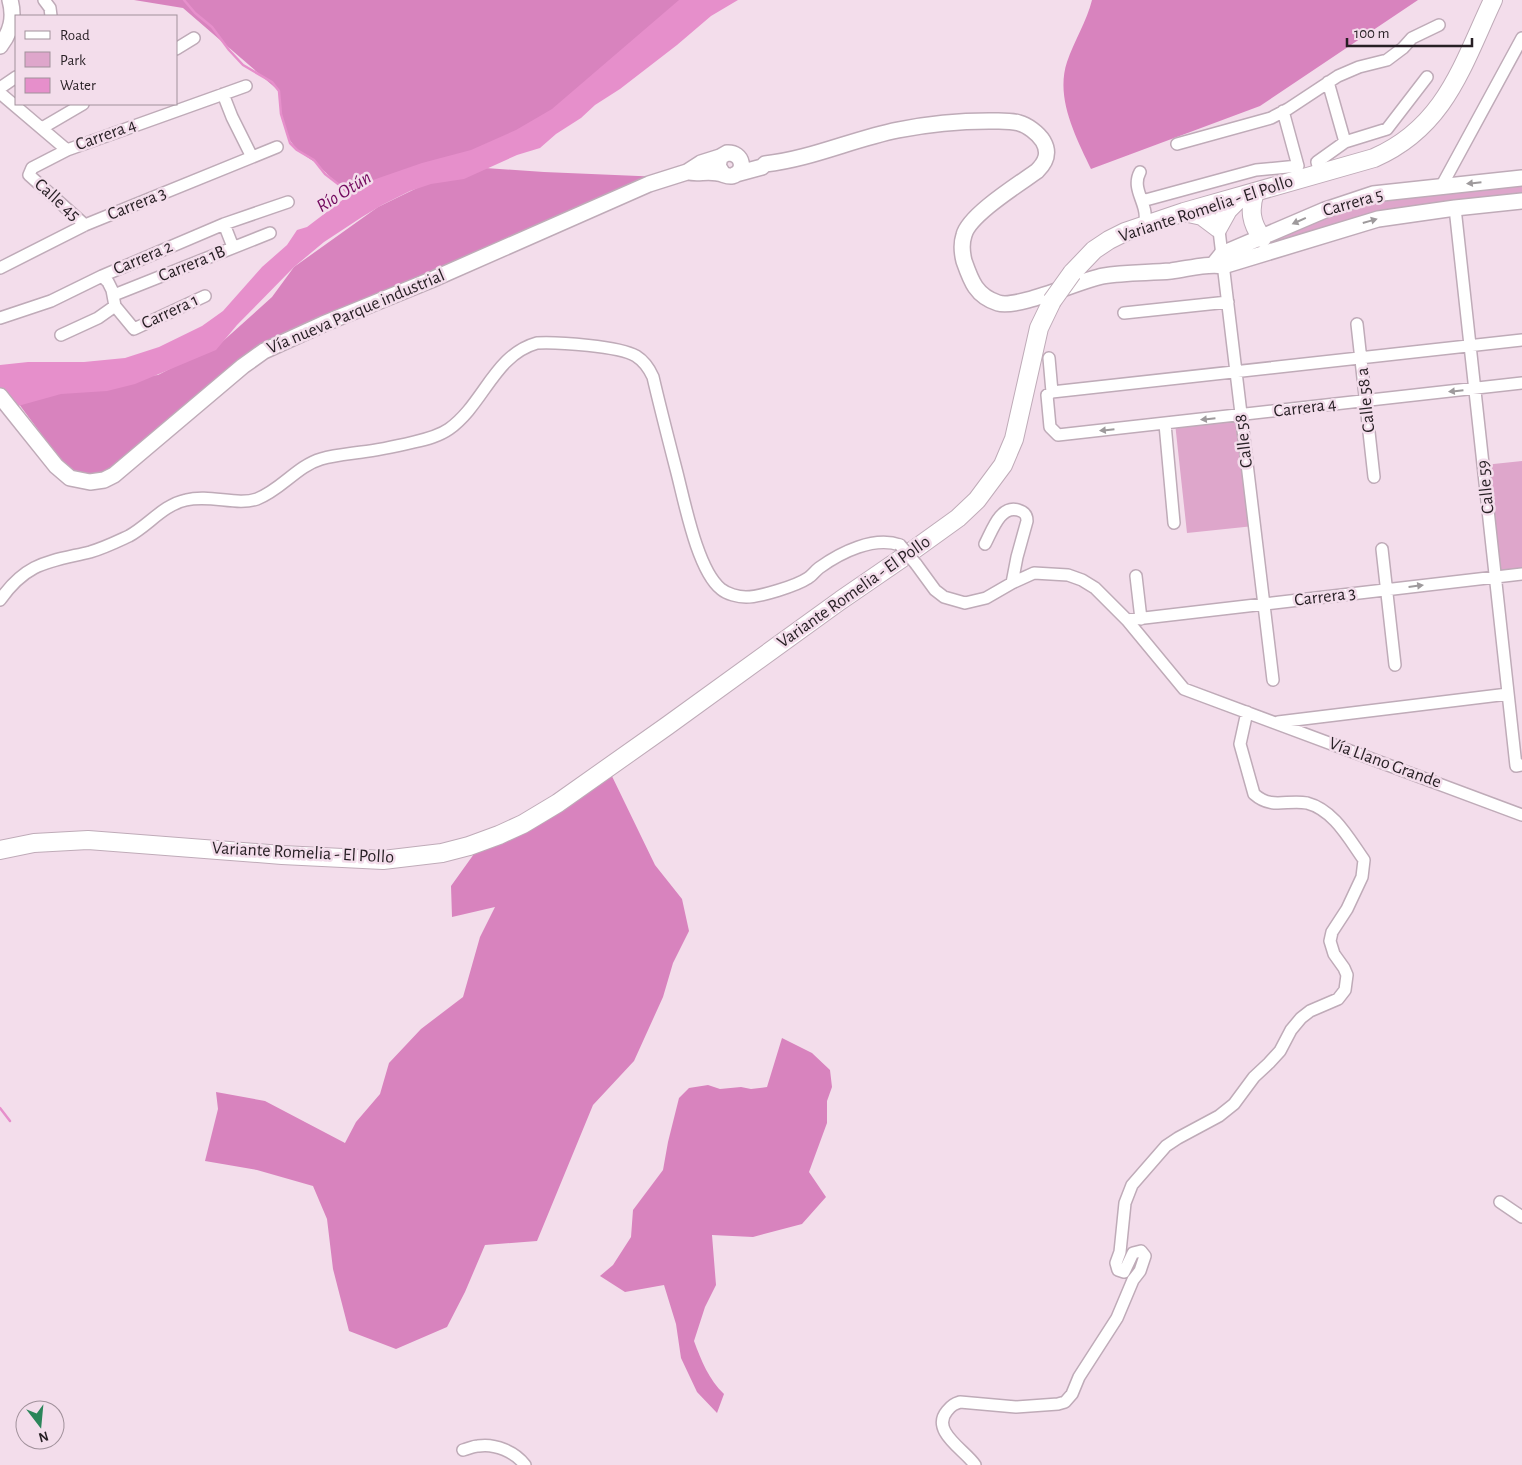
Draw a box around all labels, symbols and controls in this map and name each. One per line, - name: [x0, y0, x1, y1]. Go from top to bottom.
- legend: [15, 15, 178, 105]
- scale bar: [1347, 15, 1472, 47]
- text: 100 m: [1354, 26, 1389, 41]
- text: Road: [60, 28, 90, 43]
- text: Park: [60, 53, 86, 68]
- text: Water: [60, 78, 96, 93]
- street label: Carrera 4: [73, 116, 139, 154]
- water label: Río Otún: [313, 168, 375, 216]
- street label: Variante Romelia - El Pollo: [1117, 172, 1296, 246]
- street label: Calle 45: [31, 175, 83, 225]
- one-way arrow: [1465, 179, 1481, 187]
- street label: Carrera 3: [105, 184, 169, 224]
- street label: Carrera 5: [1321, 186, 1385, 220]
- one-way arrow: [1363, 217, 1378, 225]
- one-way arrow: [1292, 218, 1306, 226]
- street label: Carrera 2: [111, 238, 175, 278]
- street label: Carrera 1B: [156, 243, 228, 285]
- street label: Vía nueva Parque industrial: [265, 266, 447, 358]
- street label: Carrera 1: [139, 291, 201, 333]
- street label: Calle 58 a: [1354, 367, 1378, 433]
- one-way arrow: [1448, 387, 1464, 395]
- street label: Carrera 4: [1273, 395, 1338, 421]
- street label: Calle 58: [1232, 413, 1256, 469]
- one-way arrow: [1200, 415, 1216, 423]
- one-way arrow: [1099, 426, 1115, 434]
- street label: Calle 59: [1474, 459, 1498, 515]
- street label: Variante Romelia - El Pollo: [774, 532, 934, 652]
- one-way arrow: [1409, 582, 1425, 590]
- street label: Carrera 3: [1293, 584, 1357, 610]
- street label: Vía Llano Grande: [1326, 734, 1444, 792]
- street label: Variante Romelia - El Pollo: [212, 839, 395, 867]
- north arrow: [15, 1400, 65, 1450]
- text: N: [37, 1428, 50, 1445]

